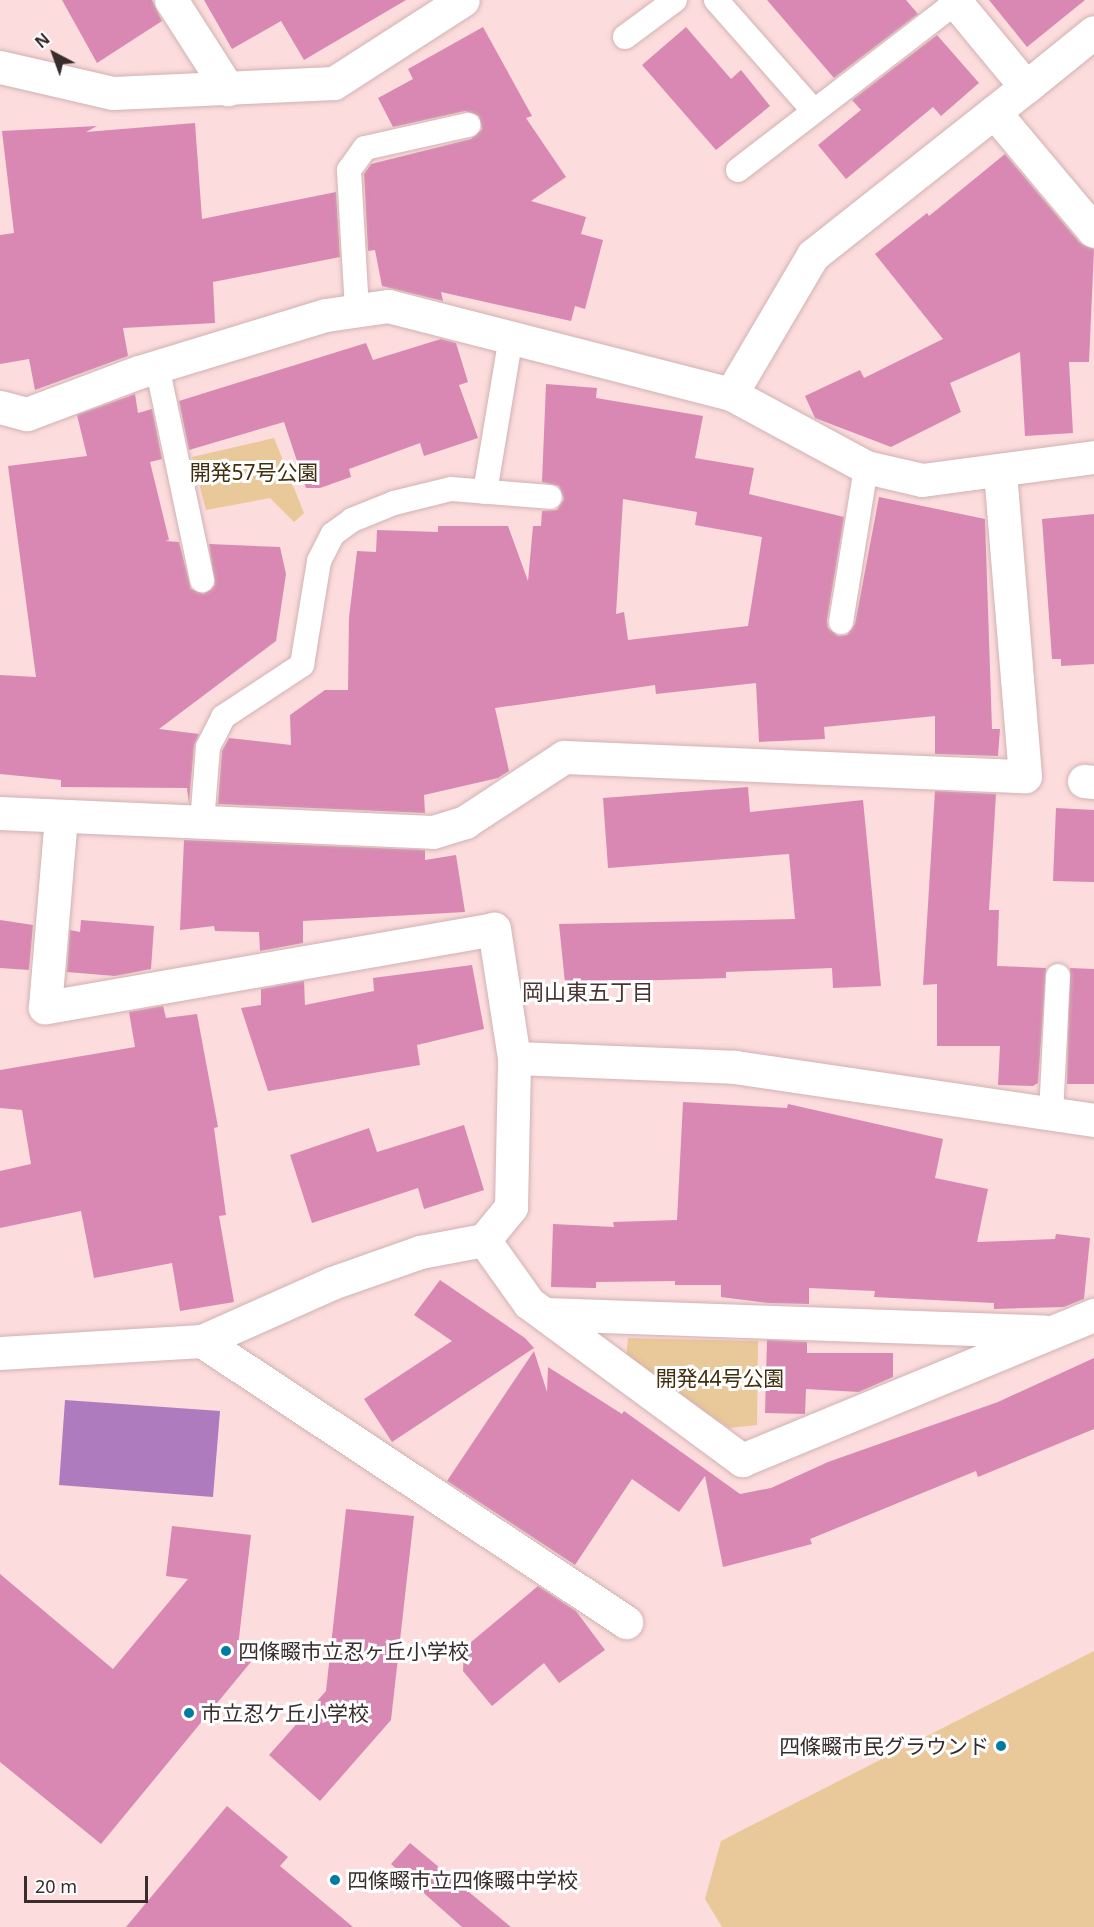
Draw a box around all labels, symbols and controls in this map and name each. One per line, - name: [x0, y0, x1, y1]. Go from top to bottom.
- north arrow: [24, 24, 84, 84]
- text: N: [30, 28, 54, 53]
- park label: 開発57号公園: [189, 459, 319, 485]
- district label: 岡山東五丁目: [522, 979, 654, 1005]
- park label: 開発44号公園: [655, 1365, 785, 1391]
- place label: 四條畷市立忍ヶ丘小学校: [238, 1638, 469, 1664]
- marker: 四條畷市立忍ヶ丘小学校: [219, 1644, 233, 1658]
- place label: 市立忍ケ丘小学校: [201, 1700, 369, 1726]
- marker: 市立忍ケ丘小学校: [182, 1706, 196, 1720]
- place label: 四條畷市民グラウンド: [779, 1733, 989, 1759]
- marker: 四條畷市民グラウンド: [994, 1739, 1008, 1753]
- scale bar: [27, 1864, 152, 1902]
- place label: 四條畷市立四條畷中学校: [347, 1867, 578, 1893]
- marker: 四條畷市立四條畷中学校: [328, 1873, 342, 1887]
- text: 20 m: [35, 1874, 77, 1898]

